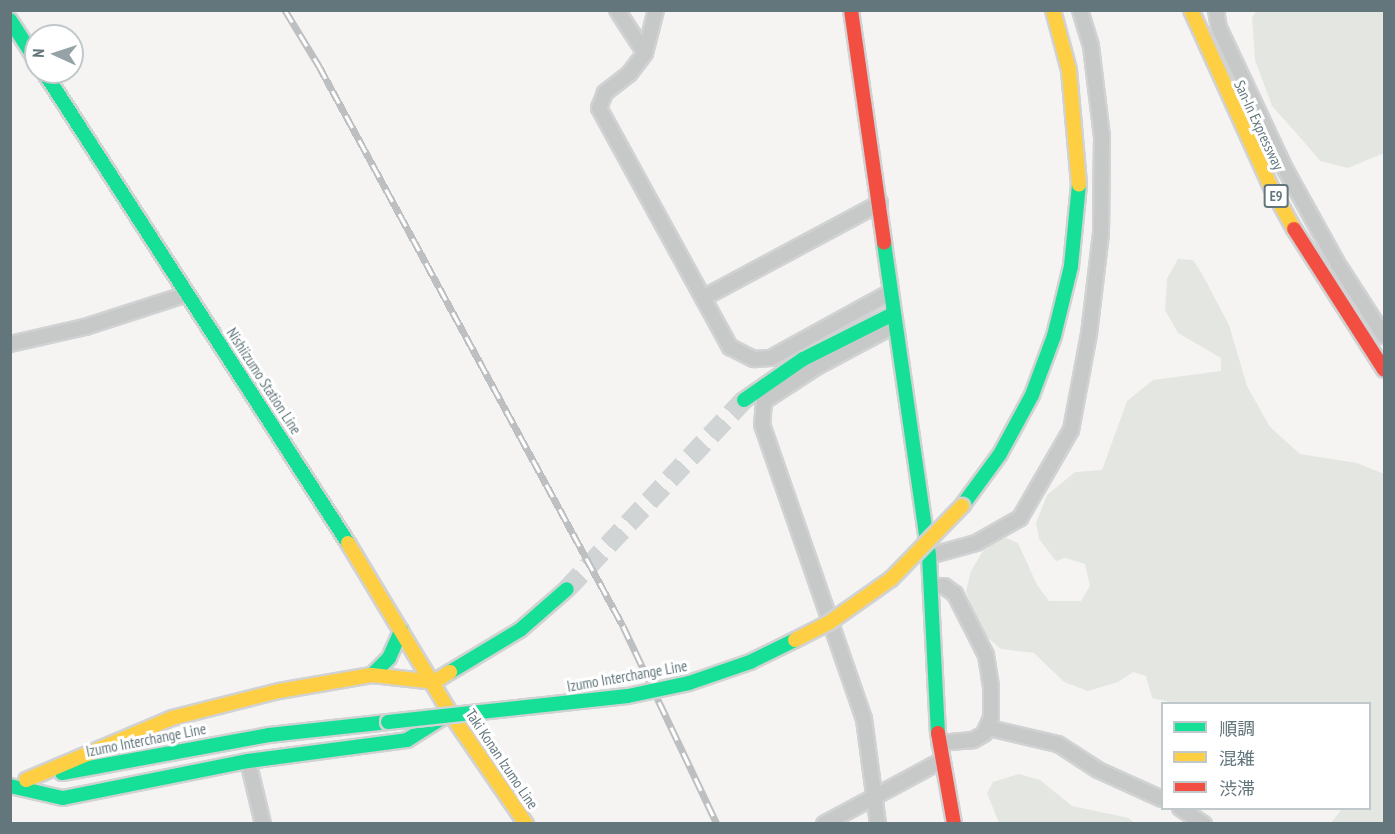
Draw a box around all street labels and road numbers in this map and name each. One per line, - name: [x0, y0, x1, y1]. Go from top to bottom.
- street label: San-In Expressway: [1230, 77, 1288, 173]
- road number: E9: [1262, 185, 1290, 207]
- street label: Nishiizumo Station Line: [223, 324, 305, 438]
- street label: Izumo Interchange Line: [565, 657, 689, 695]
- street label: Taki Konan Izumo Line: [462, 706, 542, 812]
- street label: Izumo Interchange Line: [84, 720, 208, 760]

